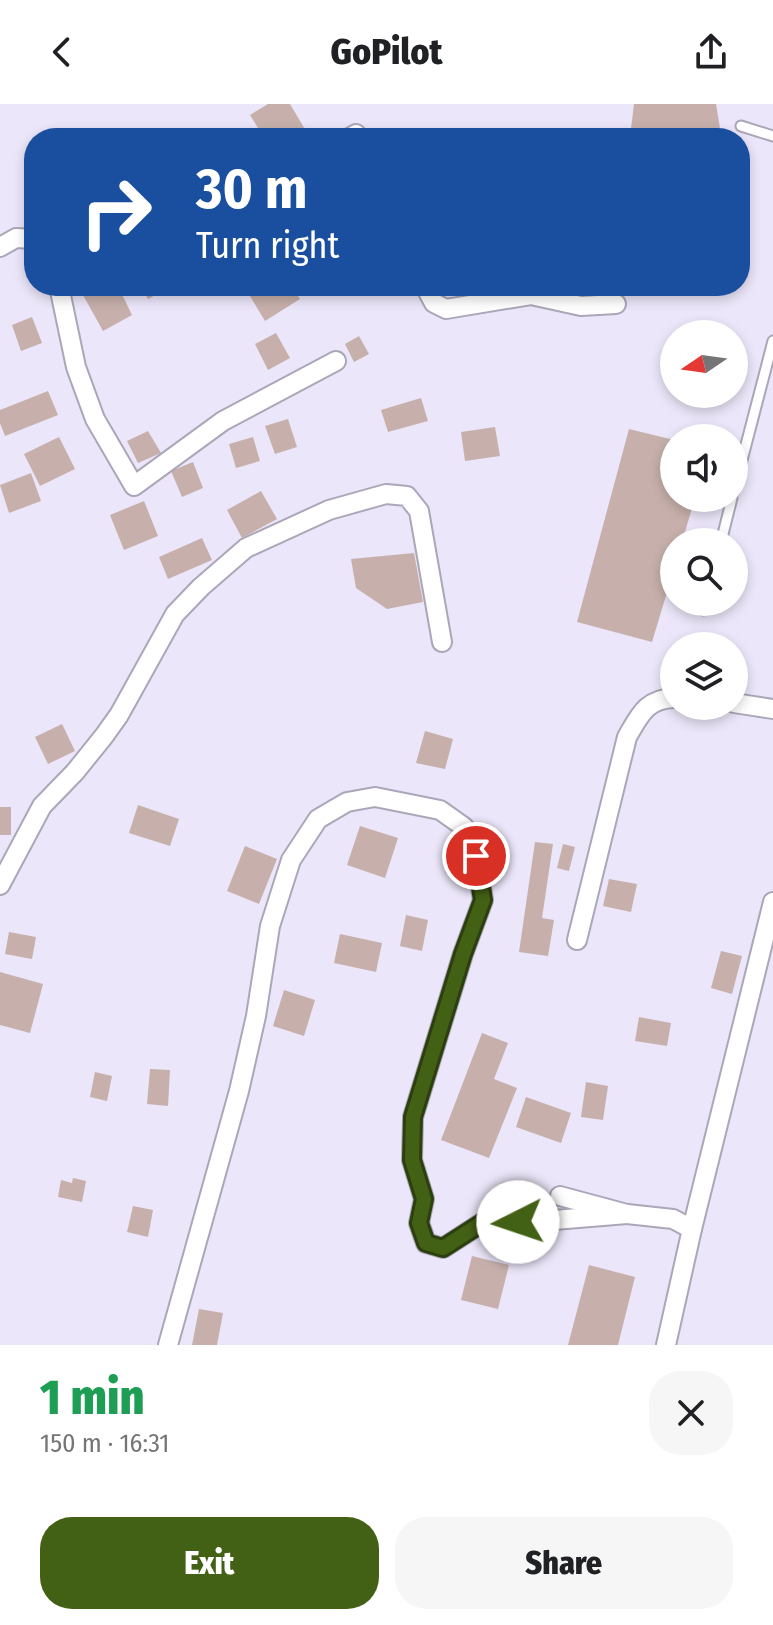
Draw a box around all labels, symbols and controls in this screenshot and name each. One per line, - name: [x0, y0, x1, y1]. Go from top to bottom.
- icon: back: [40, 30, 84, 74]
- text: GoPilot: [331, 30, 442, 74]
- icon: share: [689, 30, 733, 74]
- text: 30 m: [196, 156, 307, 223]
- icon: right: [64, 160, 168, 264]
- text: Turn right: [196, 224, 339, 268]
- north arrow: [660, 320, 748, 408]
- map controls: [660, 320, 748, 720]
- button: sound: [660, 424, 748, 512]
- button: search: [660, 528, 748, 616]
- button: layers: [660, 632, 748, 720]
- pin: [442, 822, 510, 890]
- icon: arrive: [454, 834, 498, 878]
- position arrow: [476, 1180, 560, 1264]
- text: 1 min: [40, 1369, 144, 1427]
- button: close: [649, 1371, 733, 1455]
- text: 150 m · 16:31: [40, 1428, 169, 1459]
- button: Exit: [40, 1517, 379, 1609]
- button: Share: [395, 1517, 733, 1609]

